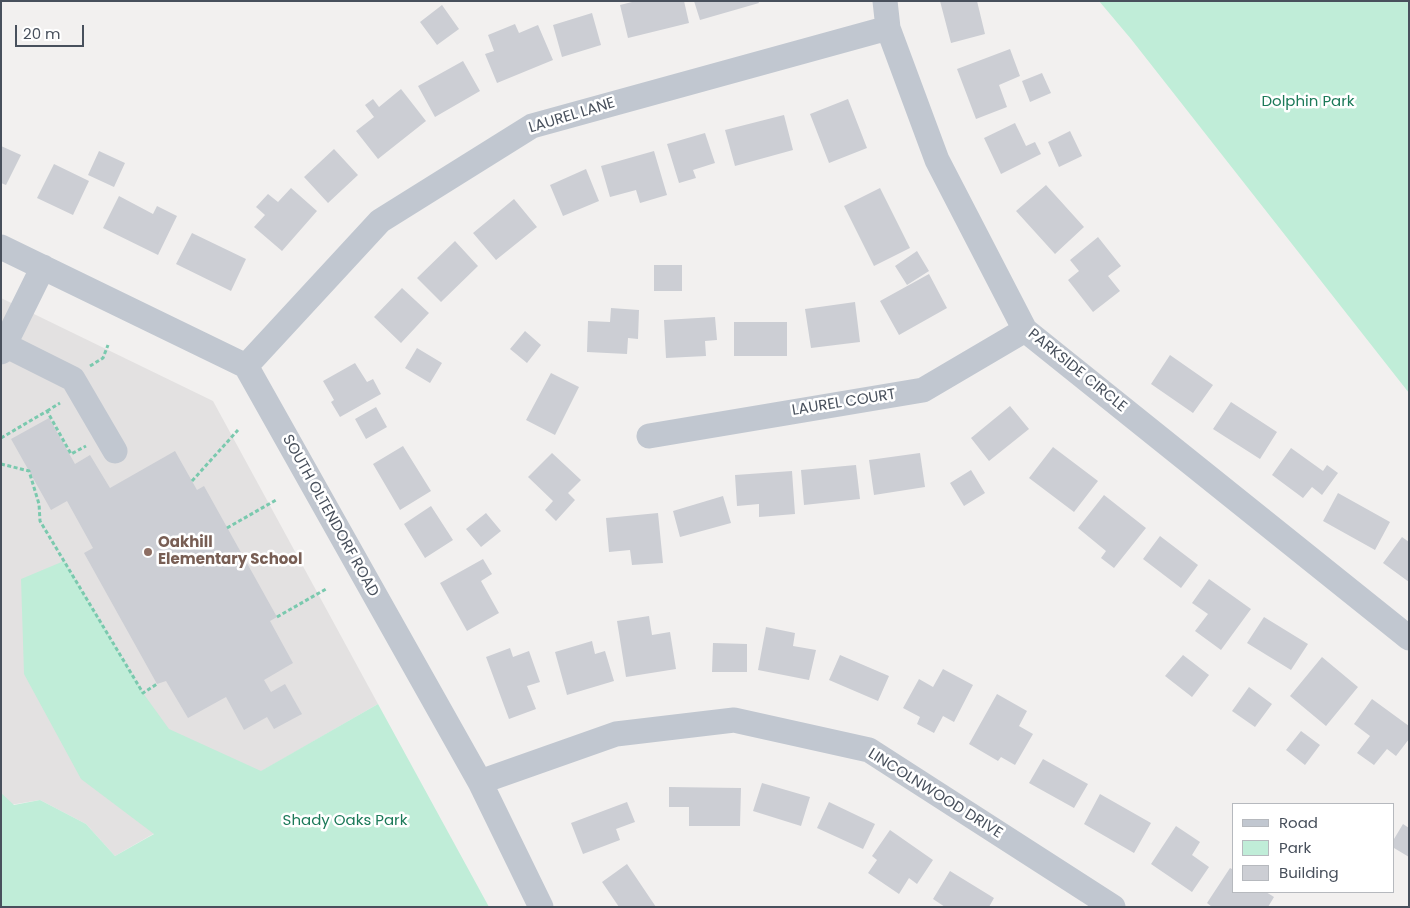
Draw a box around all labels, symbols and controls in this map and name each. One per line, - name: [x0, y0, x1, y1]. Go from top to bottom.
- scale bar: [18, 15, 86, 47]
- text: 20 m: [23, 23, 61, 44]
- park label: Dolphin Park: [1261, 93, 1355, 111]
- street label: LAUREL LANE: [527, 94, 617, 138]
- street label: PARKSIDE CIRCLE: [1024, 326, 1130, 416]
- street label: LAUREL COURT: [791, 386, 897, 420]
- street label: SOUTH OLTENDORF ROAD: [278, 432, 382, 600]
- place label: Oakhill Elementary School: [158, 534, 302, 569]
- marker: Oakhill Elementary School: [142, 546, 154, 558]
- street label: LINCOLNWOOD DRIVE: [864, 745, 1006, 843]
- legend: [1232, 803, 1395, 893]
- park label: Shady Oaks Park: [283, 812, 407, 830]
- text: Road: [1279, 812, 1318, 833]
- text: Park: [1279, 837, 1311, 858]
- text: Building: [1279, 862, 1339, 883]

